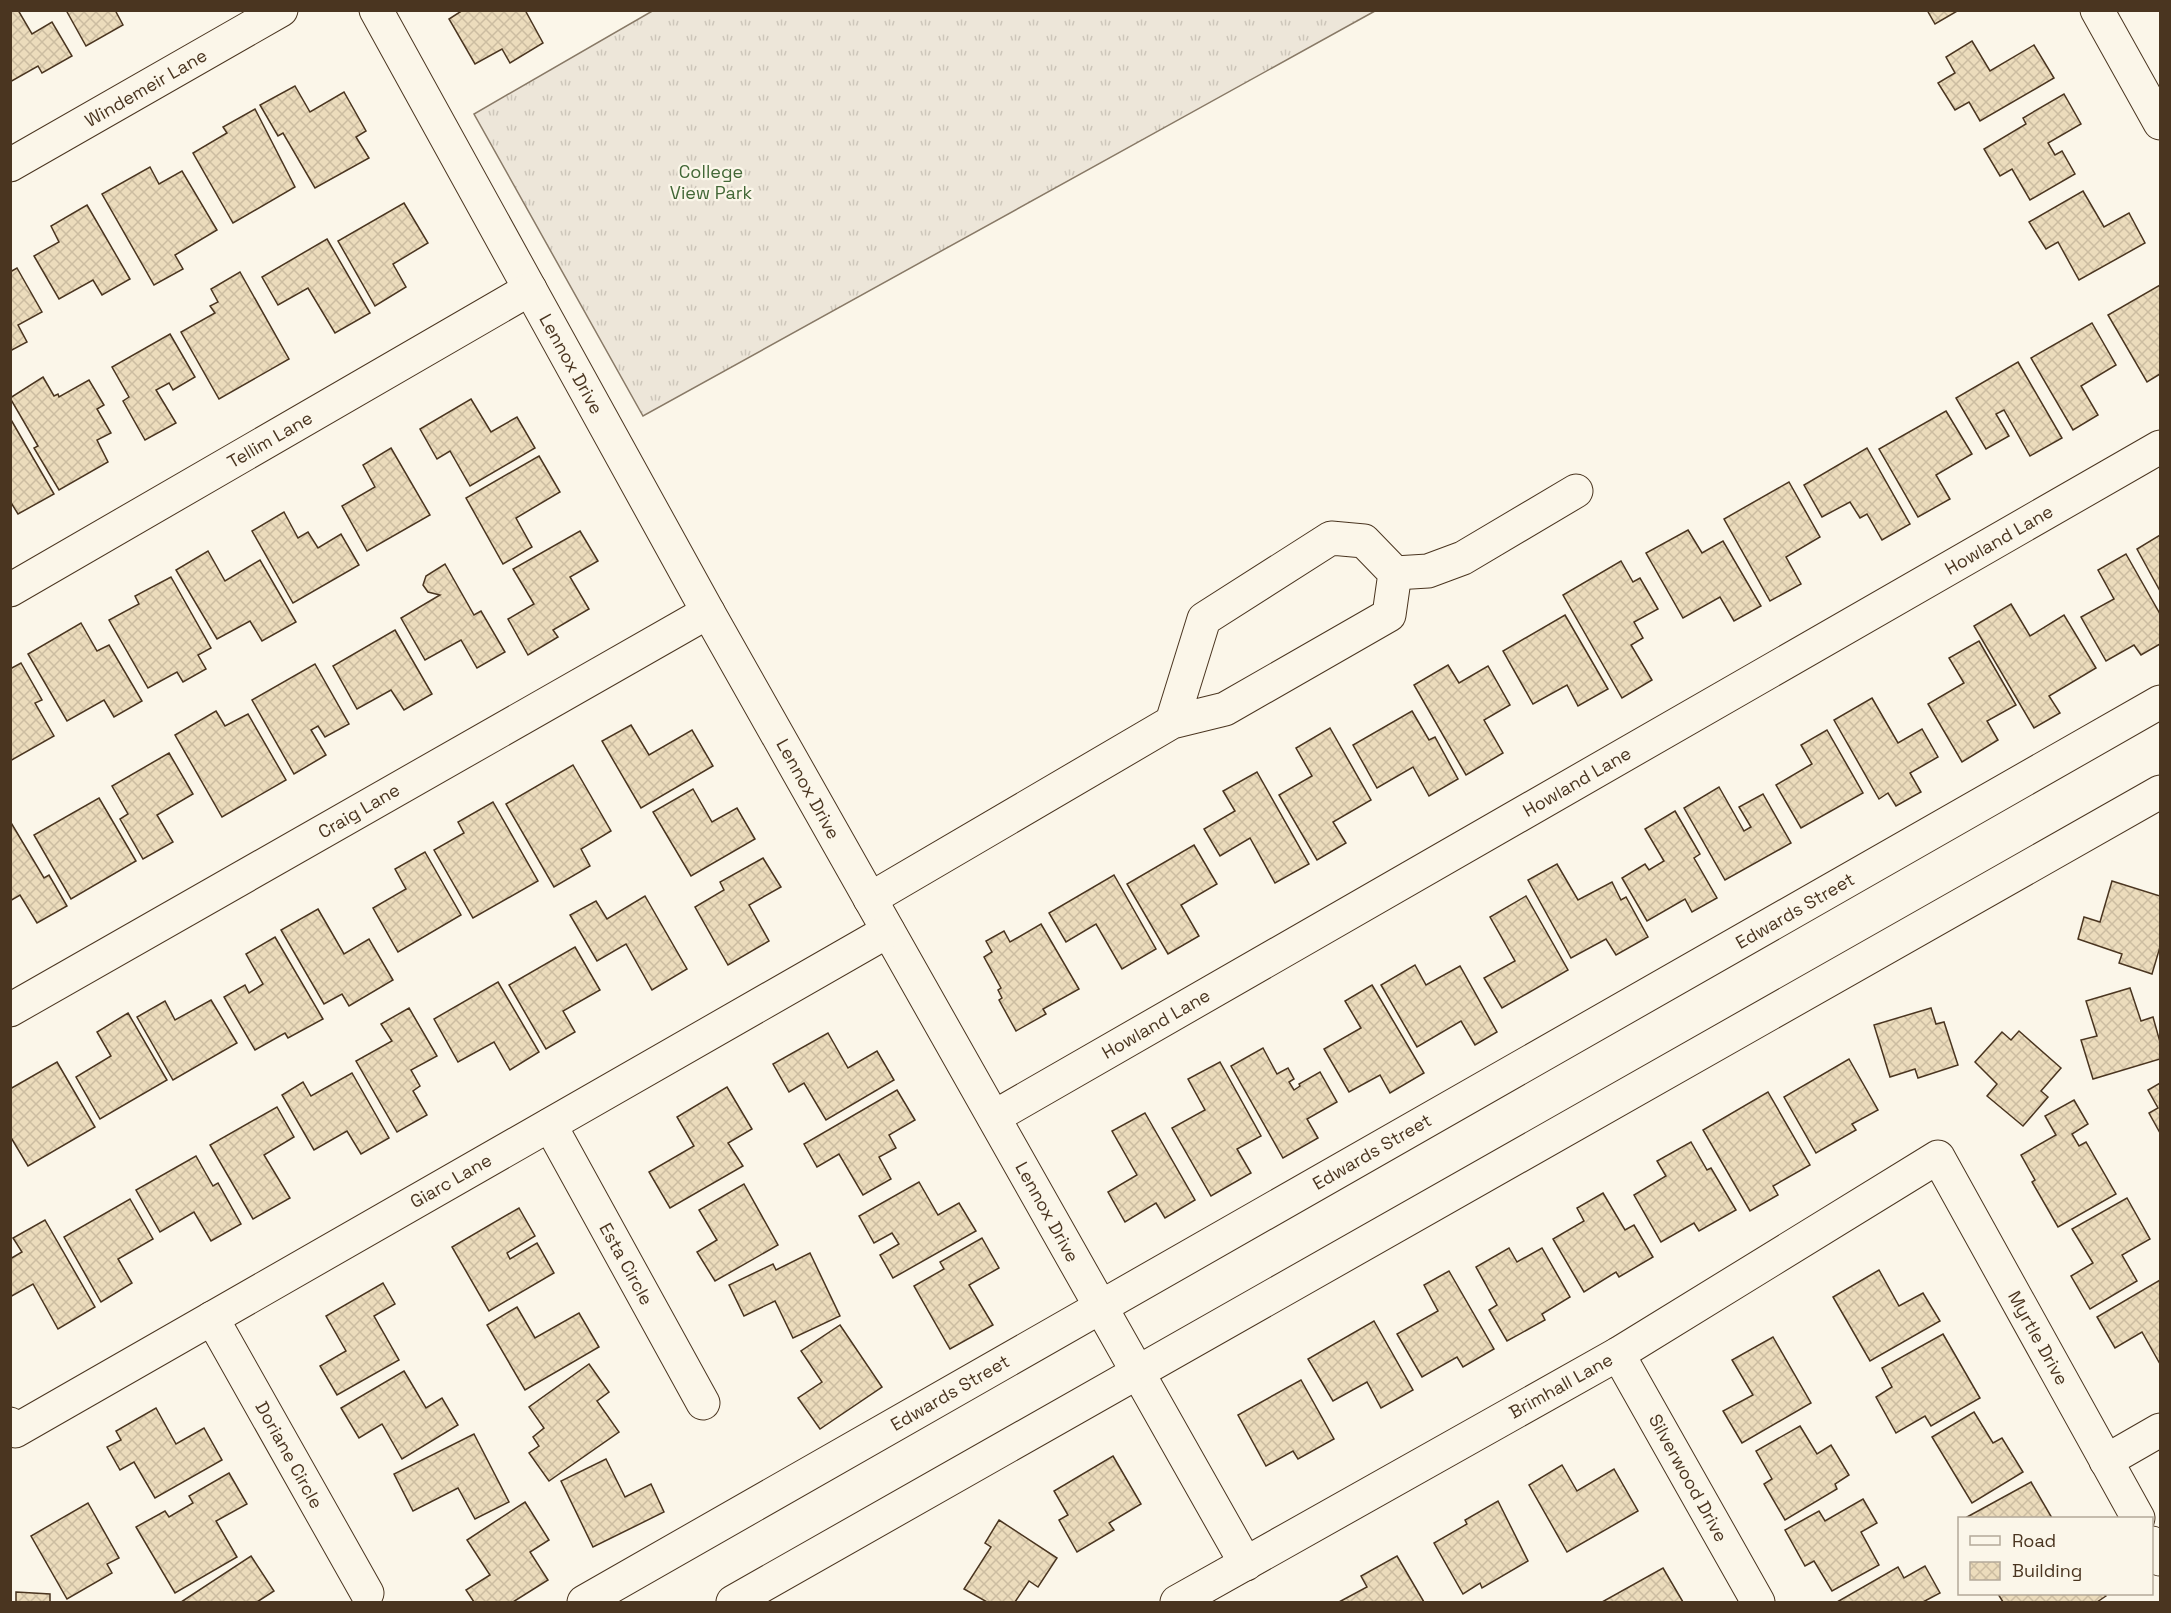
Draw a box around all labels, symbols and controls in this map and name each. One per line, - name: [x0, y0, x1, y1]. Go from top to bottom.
- street label: Windemeir Lane: [81, 43, 211, 132]
- park label: College View Park: [670, 160, 753, 204]
- street label: Lennox Drive: [534, 309, 609, 418]
- street label: Tellim Lane: [223, 406, 316, 473]
- street label: Howland Lane: [1941, 499, 2057, 580]
- street label: Lennox Drive: [771, 734, 846, 843]
- street label: Howland Lane: [1519, 741, 1635, 822]
- street label: Craig Lane: [314, 778, 404, 843]
- street label: Edwards Street: [1731, 867, 1858, 954]
- street label: Howland Lane: [1098, 983, 1214, 1064]
- street label: Edwards Street: [1308, 1108, 1435, 1195]
- street label: Giarc Lane: [406, 1148, 496, 1213]
- street label: Lennox Drive: [1010, 1157, 1085, 1266]
- street label: Esta Circle: [594, 1218, 659, 1309]
- street label: Myrtle Drive: [2003, 1286, 2074, 1389]
- street label: Brimhall Lane: [1505, 1348, 1617, 1424]
- street label: Edwards Street: [886, 1349, 1013, 1436]
- street label: Doriane Circle: [250, 1397, 328, 1512]
- street label: Silverwood Drive: [1644, 1410, 1733, 1546]
- legend: [1958, 1517, 2153, 1595]
- text: Road: [2012, 1529, 2056, 1552]
- text: Building: [2012, 1559, 2082, 1582]

